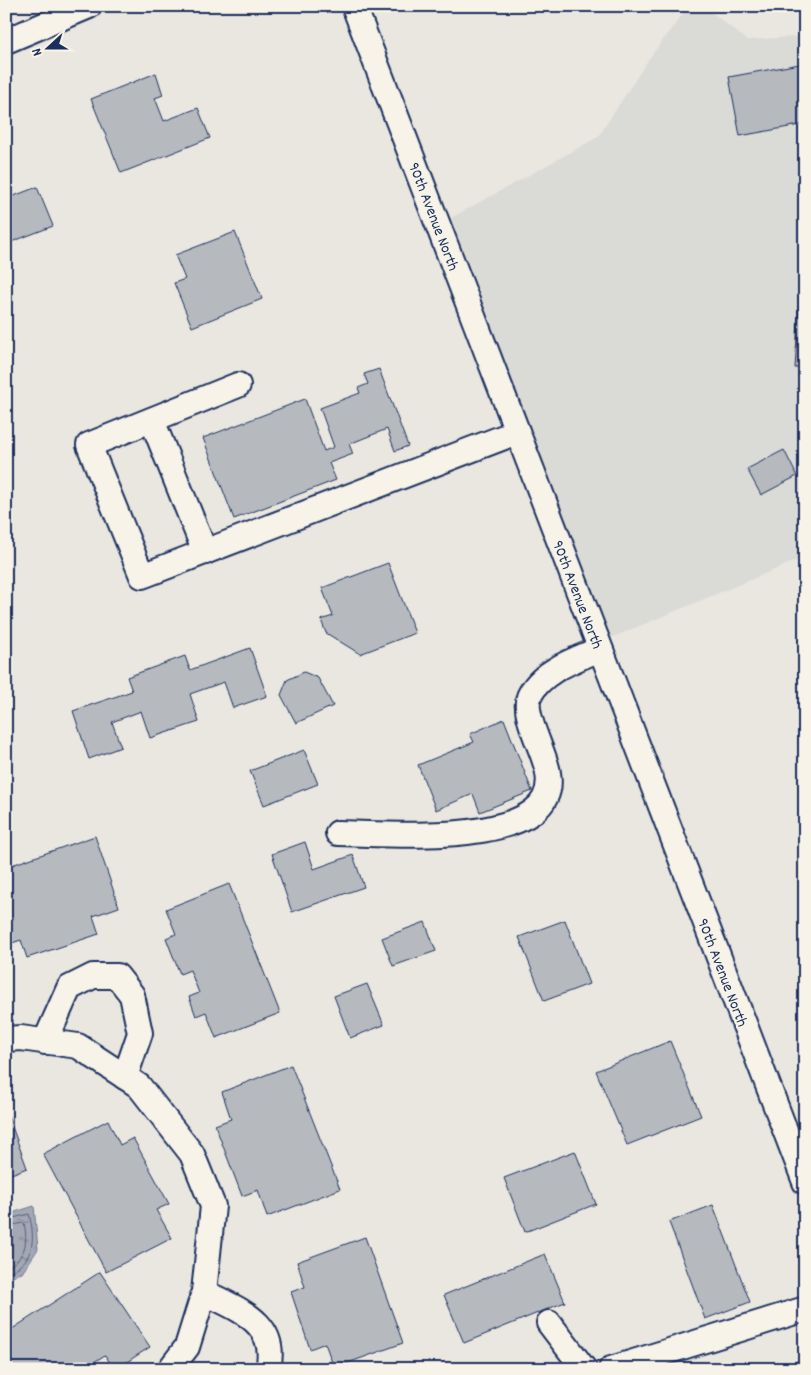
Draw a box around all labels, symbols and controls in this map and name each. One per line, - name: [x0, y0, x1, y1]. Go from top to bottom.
- north arrow: [22, 22, 72, 72]
- text: N: [27, 45, 48, 59]
- street label: 90th Avenue North: [401, 159, 464, 275]
- street label: 90th Avenue North: [545, 537, 608, 653]
- street label: 90th Avenue North: [690, 915, 753, 1031]

